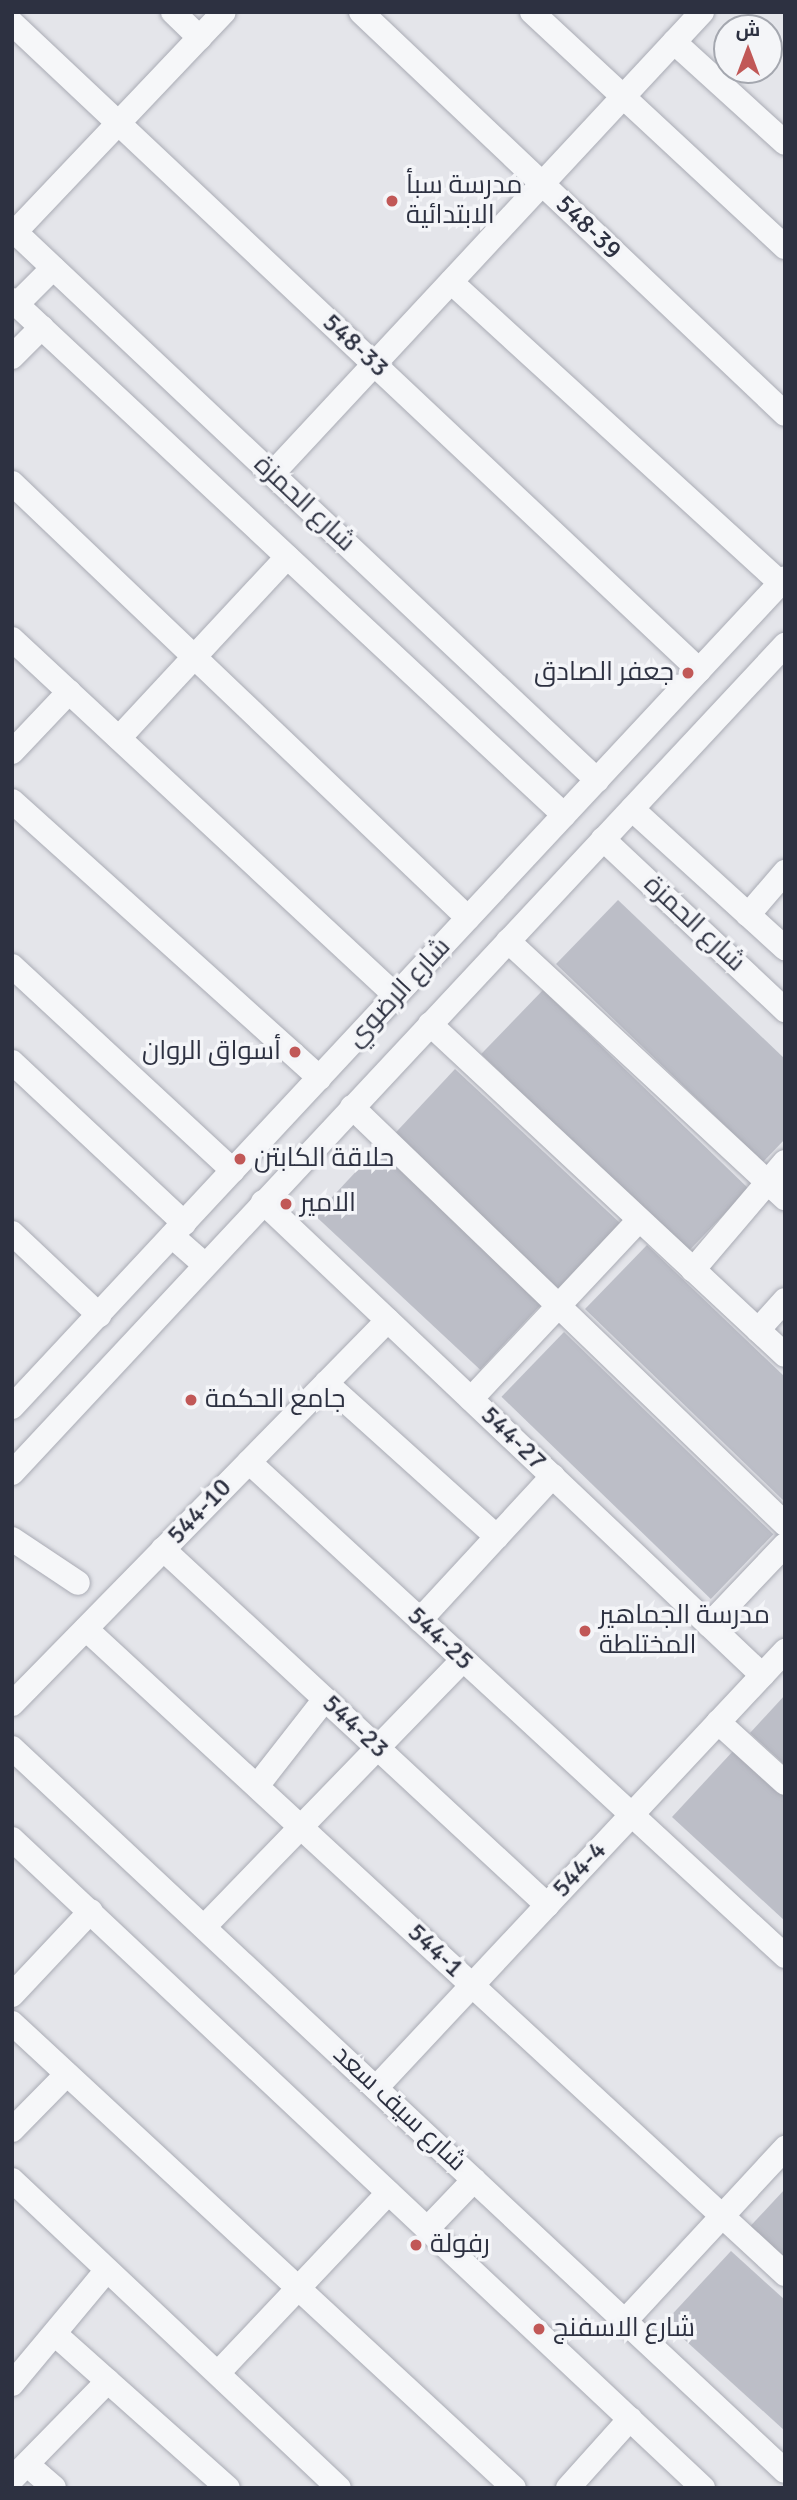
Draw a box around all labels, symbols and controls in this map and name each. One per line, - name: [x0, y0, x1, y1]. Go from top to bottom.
- north arrow: [713, 14, 783, 84]
- text: ش: [736, 18, 760, 42]
- place label: مدرسة سبأ الابتدائية: [406, 170, 523, 232]
- street label: 548-39: [549, 189, 627, 267]
- marker: مدرسة سبأ الابتدائية: [384, 193, 400, 209]
- street label: 548-33: [315, 308, 395, 384]
- street label: شارع الحمزة: [247, 449, 361, 559]
- place label: جعفر الصادق: [534, 657, 674, 689]
- marker: جعفر الصادق: [680, 665, 696, 681]
- street label: شارع الحمزة: [637, 869, 751, 979]
- street label: شارع الرضوي: [341, 932, 457, 1054]
- place label: أسواق الروان: [142, 1036, 281, 1068]
- marker: أسواق الروان: [287, 1044, 303, 1060]
- place label: حلاقة الكابتن: [254, 1143, 394, 1175]
- marker: حلاقة الكابتن: [232, 1151, 248, 1167]
- place label: الامير: [300, 1188, 356, 1220]
- marker: الامير: [278, 1196, 294, 1212]
- place label: جامع الحكمة: [205, 1384, 345, 1416]
- marker: جامع الحكمة: [183, 1392, 199, 1408]
- street label: 544-27: [474, 1400, 552, 1478]
- street label: 544-10: [161, 1473, 239, 1551]
- place label: مدرسة الجماهير المختلطة: [599, 1600, 770, 1662]
- street label: 544-25: [400, 1601, 480, 1677]
- marker: مدرسة الجماهير المختلطة: [577, 1623, 593, 1639]
- street label: 544-23: [315, 1689, 395, 1765]
- street label: 544-4: [546, 1835, 614, 1905]
- street label: 544-1: [400, 1917, 470, 1985]
- street label: شارع سيف سعد: [326, 2040, 472, 2178]
- place label: رفولة: [430, 2229, 490, 2261]
- marker: رفولة: [408, 2237, 424, 2253]
- place label: شارع الاسفنج: [553, 2313, 695, 2345]
- marker: شارع الاسفنج: [531, 2321, 547, 2337]

